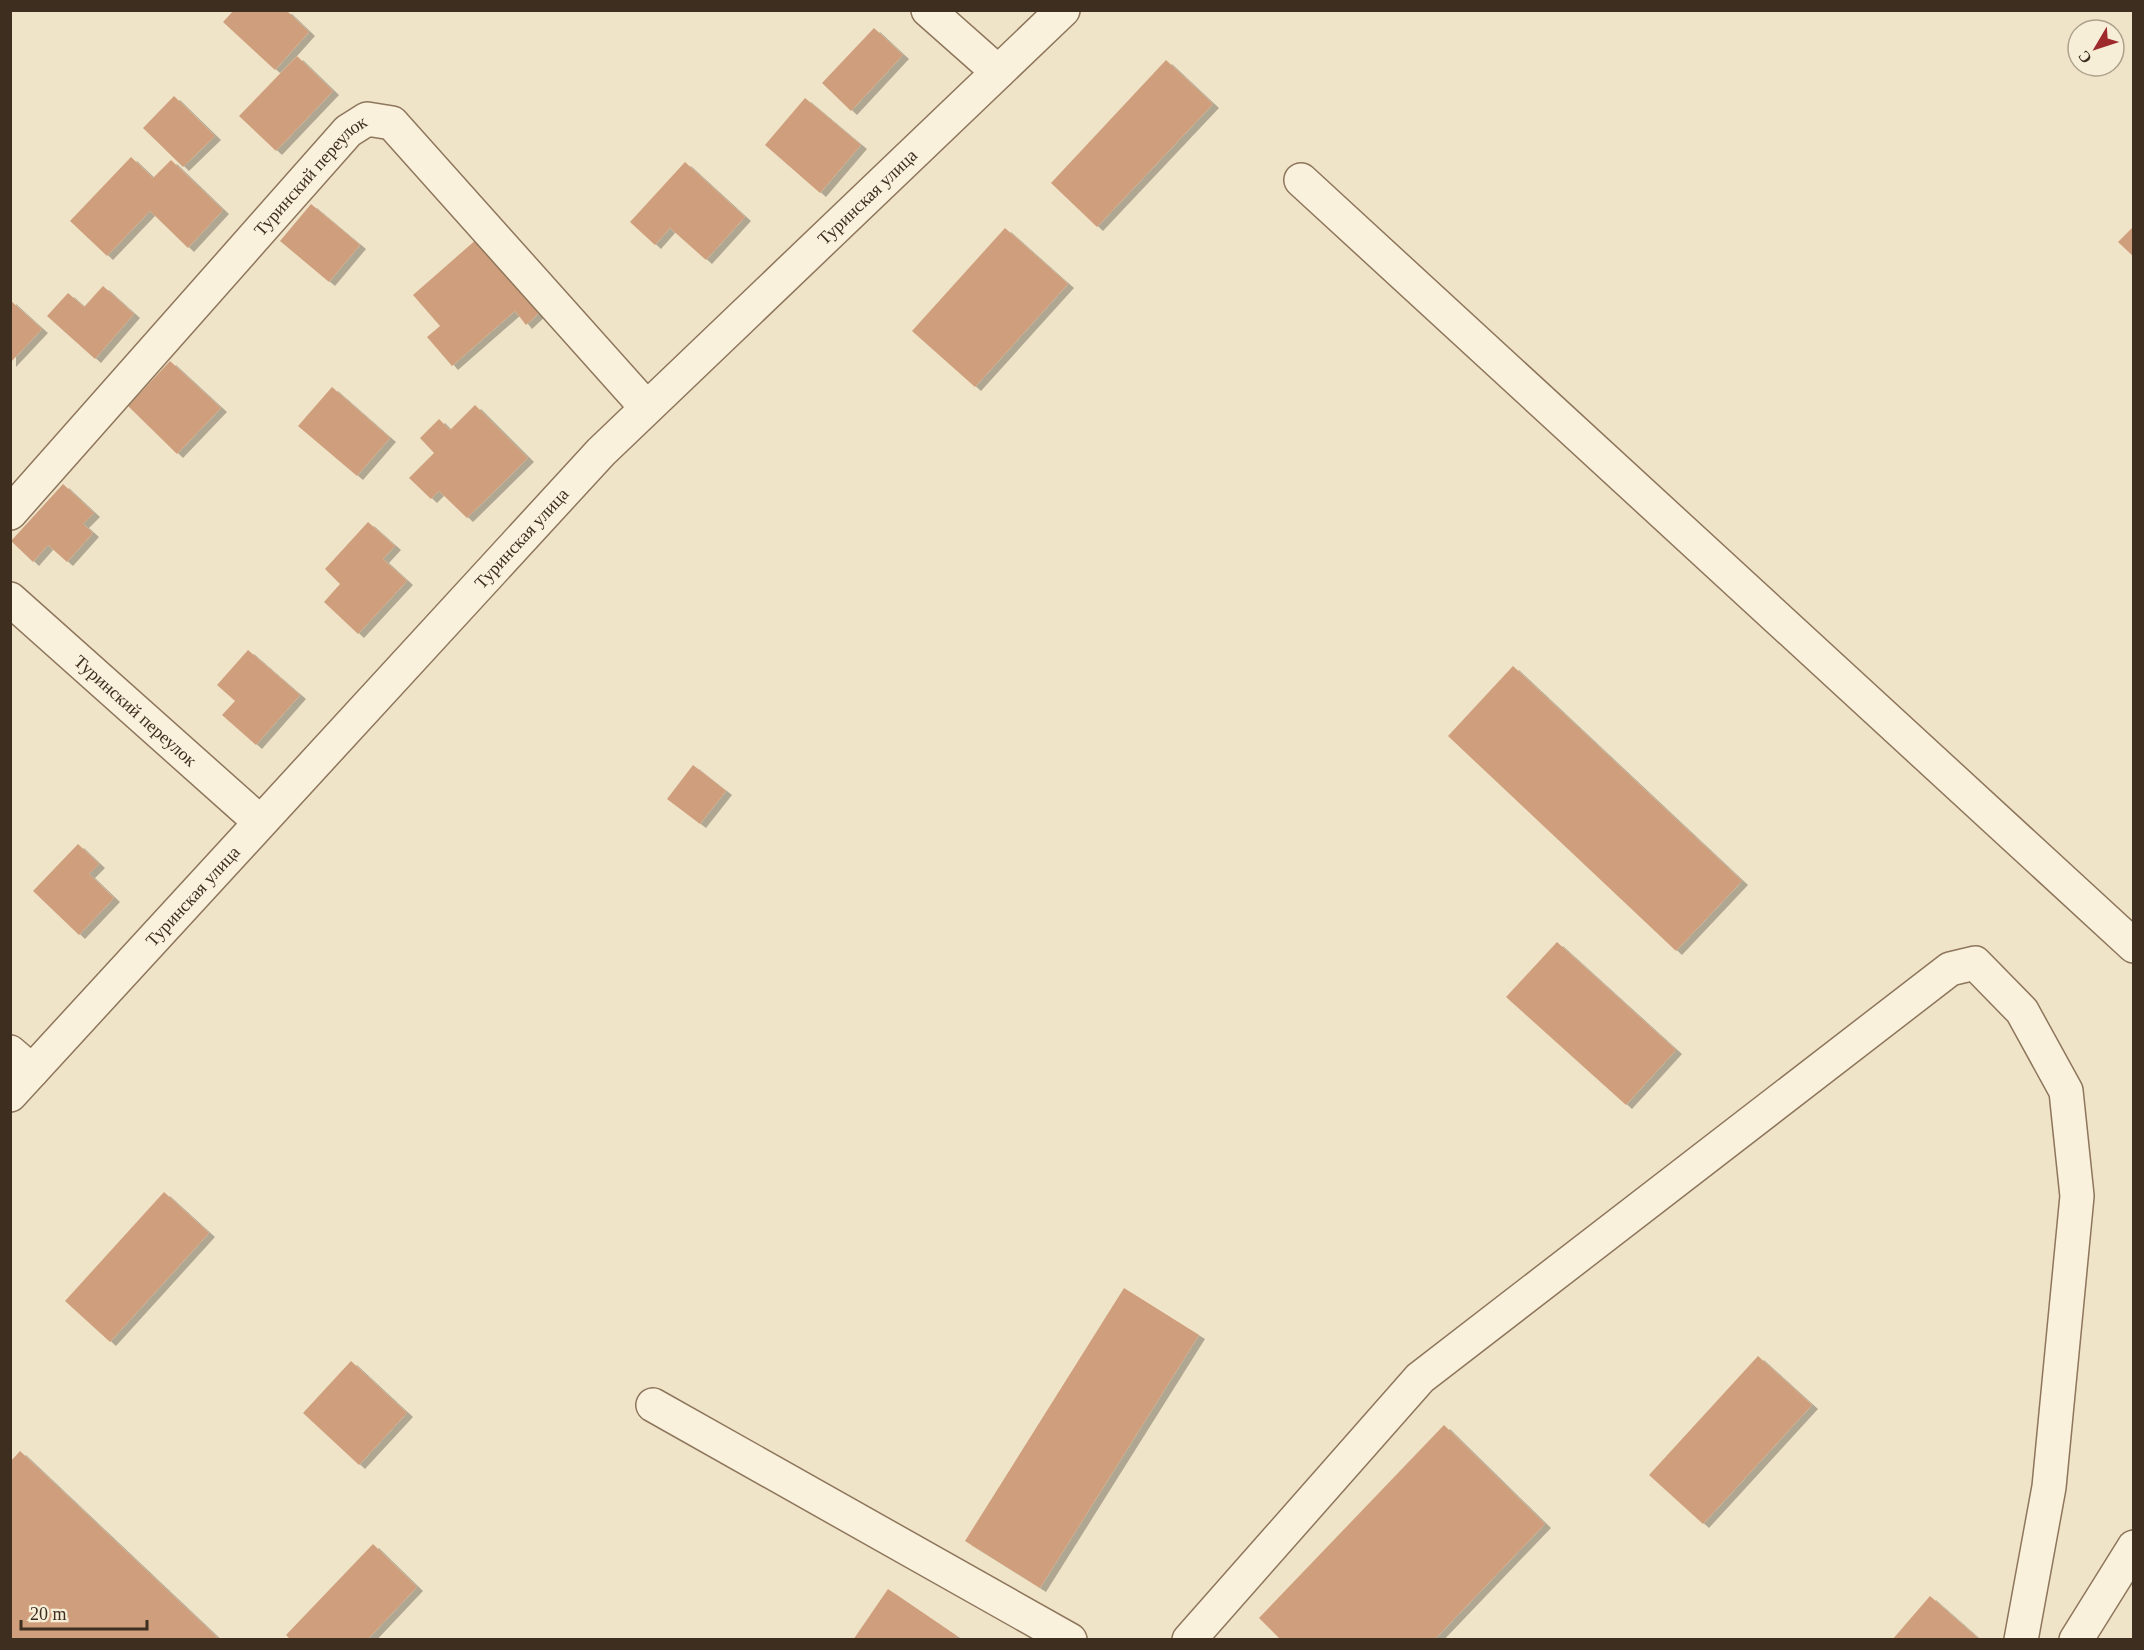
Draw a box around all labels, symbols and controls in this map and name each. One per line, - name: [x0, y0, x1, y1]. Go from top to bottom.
- north arrow: [2066, 18, 2126, 78]
- text: С: [2074, 47, 2095, 67]
- street label: Туринский переулок: [250, 111, 371, 240]
- street label: Туринская улица: [814, 145, 921, 249]
- street label: Туринская улица: [471, 484, 573, 593]
- street label: Туринский переулок: [70, 651, 201, 771]
- street label: Туринская улица: [142, 842, 244, 951]
- scale bar: [21, 1593, 147, 1631]
- text: 20 m: [30, 1604, 67, 1624]

